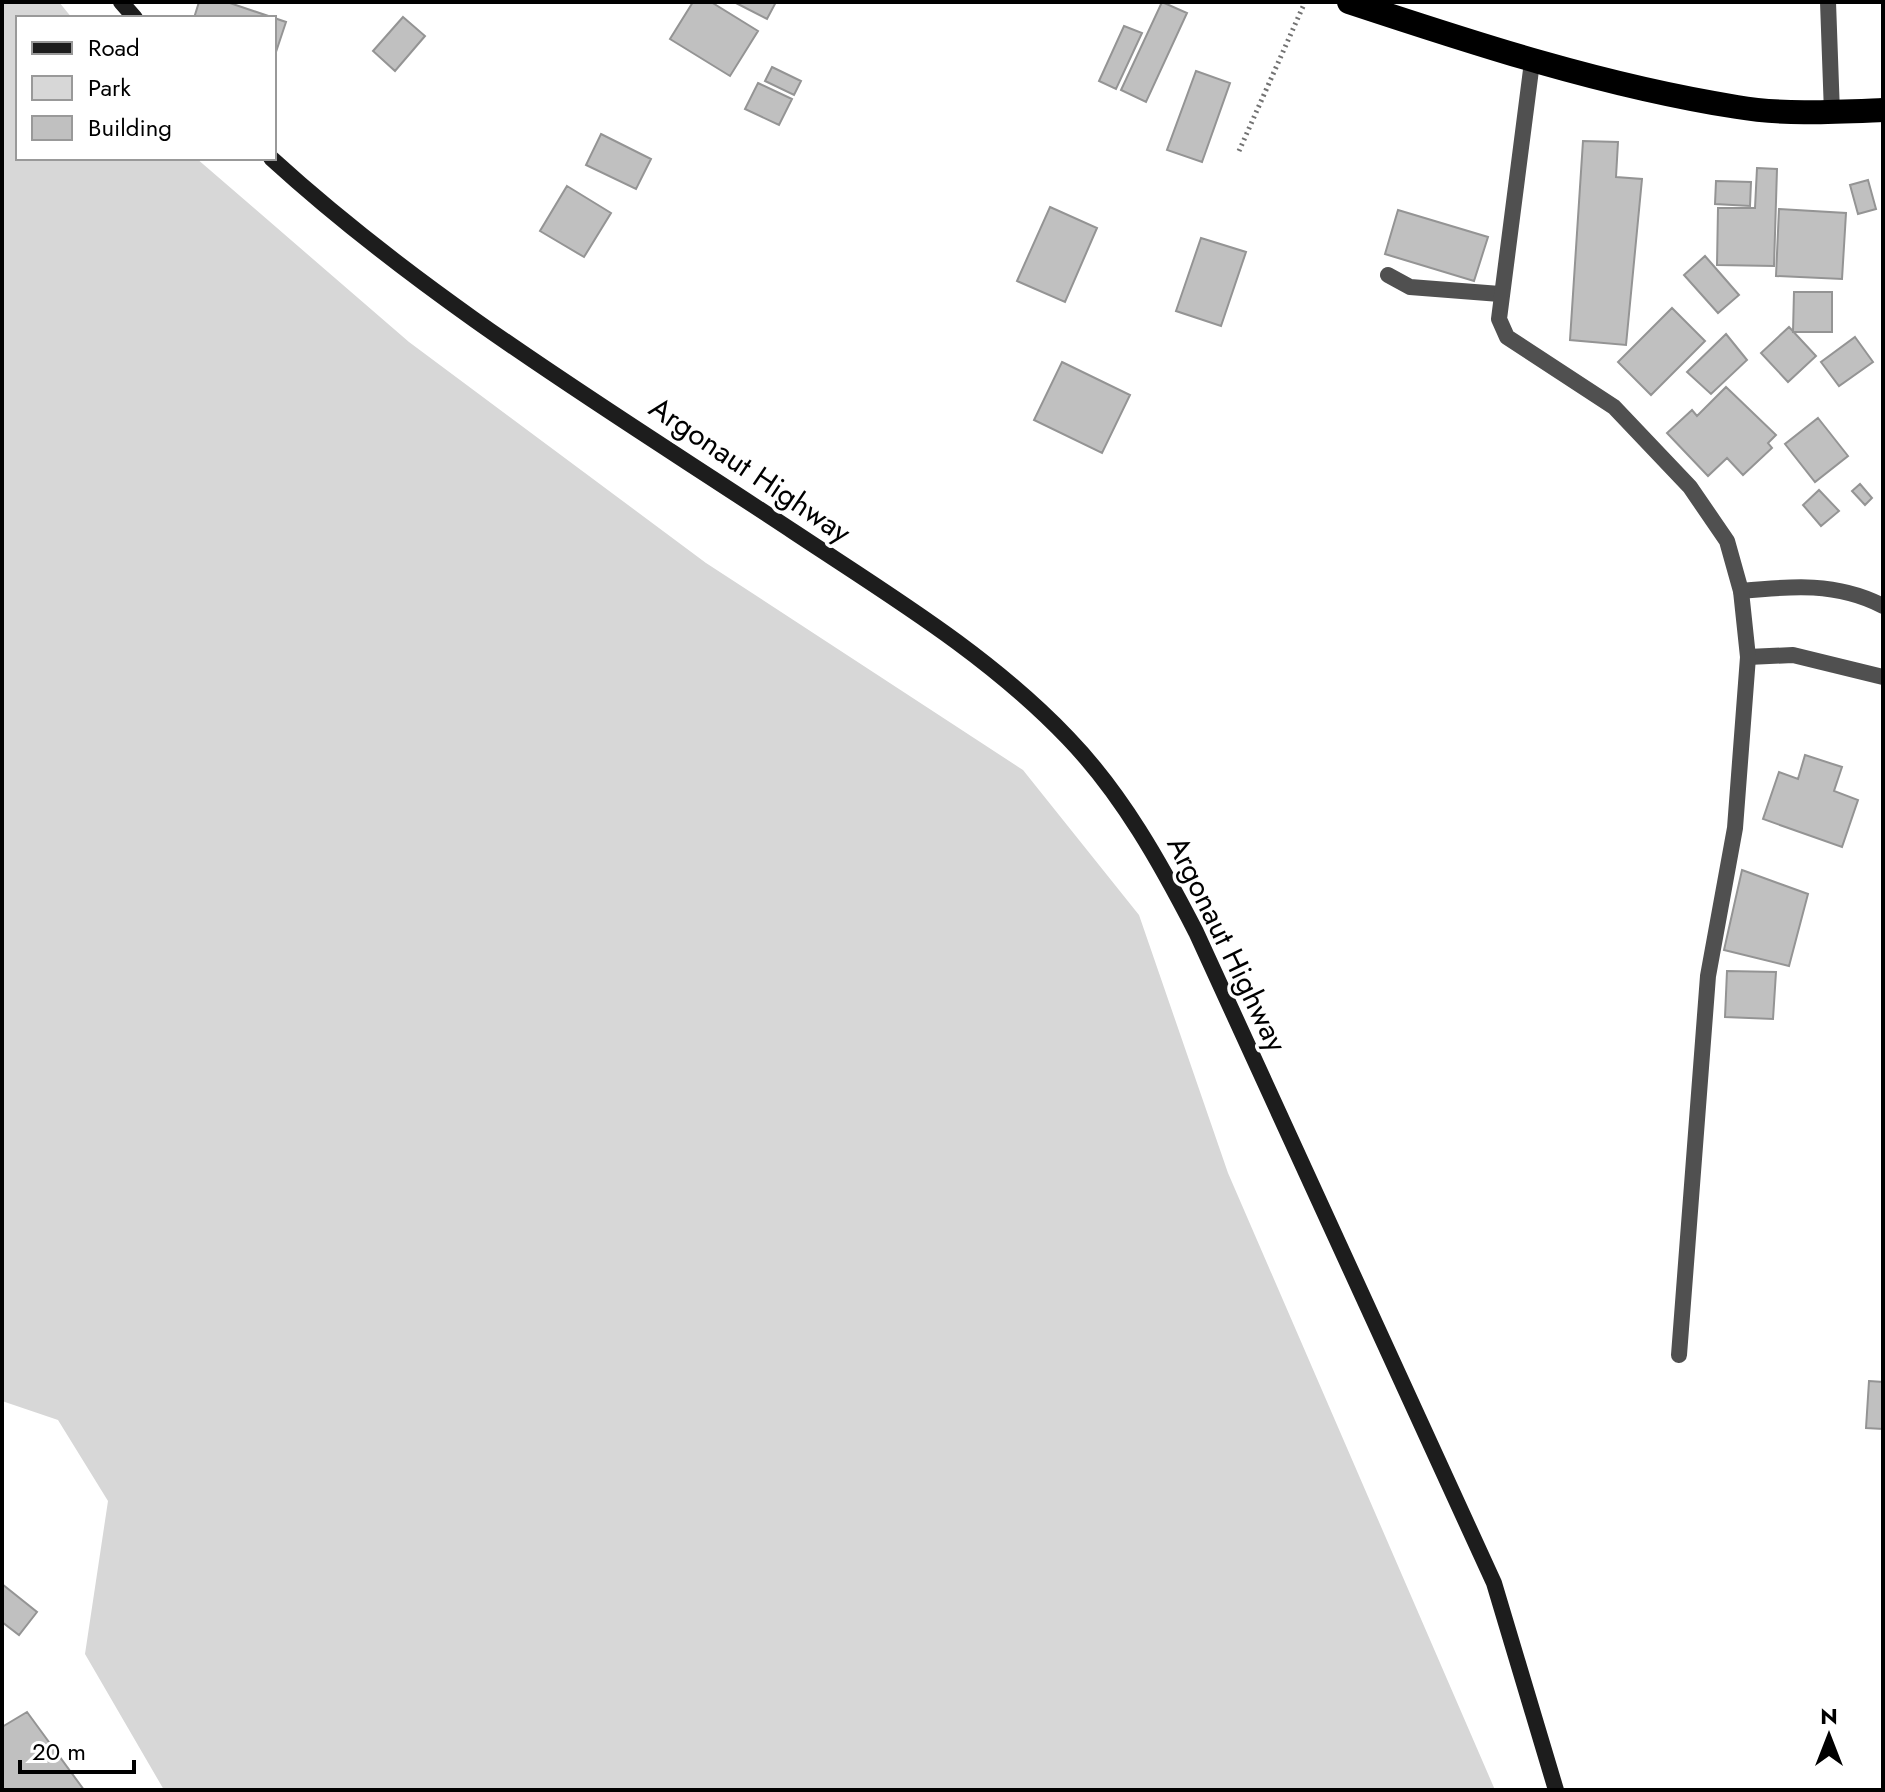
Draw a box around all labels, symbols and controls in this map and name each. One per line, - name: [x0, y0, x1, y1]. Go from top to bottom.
- legend: [16, 16, 276, 160]
- text: Road: [88, 30, 140, 65]
- text: Park: [88, 70, 131, 105]
- text: Building: [88, 110, 172, 145]
- street label: Argonaut Highway: [641, 386, 860, 554]
- street label: Argonaut Highway: [1157, 829, 1299, 1060]
- north arrow: [1789, 1696, 1869, 1776]
- text: N: [1820, 1700, 1838, 1732]
- scale bar: [20, 1724, 134, 1774]
- text: 20 m: [32, 1734, 86, 1769]

